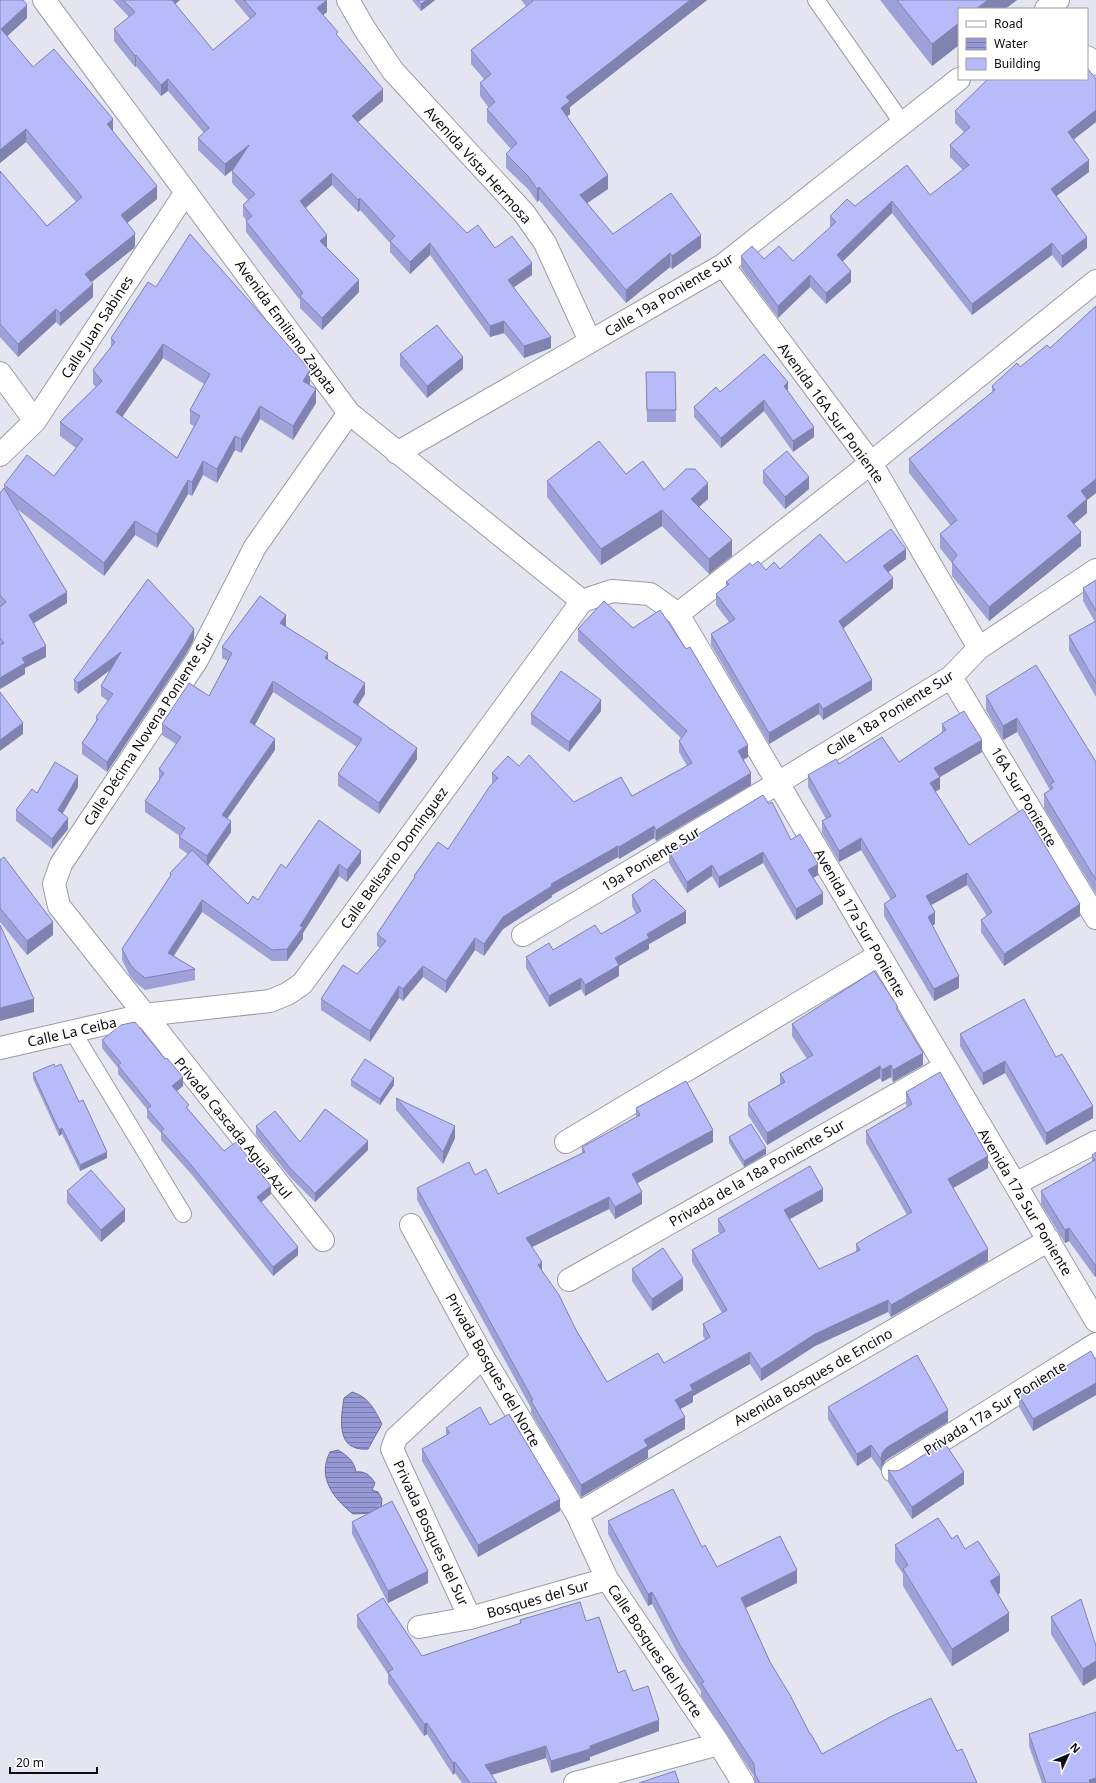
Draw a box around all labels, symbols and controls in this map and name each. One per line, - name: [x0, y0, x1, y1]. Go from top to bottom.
- legend: [958, 8, 1088, 80]
- text: Road: [994, 15, 1023, 32]
- text: Water: [994, 35, 1028, 52]
- text: Building: [994, 55, 1041, 72]
- street label: Avenida Vista Hermosa: [421, 102, 536, 227]
- street label: Calle 19a Poniente Sur: [601, 248, 737, 341]
- street label: Avenida Emiliano Zapata: [231, 256, 342, 398]
- street label: Calle Juan Sabines: [56, 271, 137, 382]
- street label: Avenida 16A Sur Poniente: [774, 339, 889, 487]
- street label: Calle Décima Novena Poniente Sur: [79, 628, 218, 829]
- street label: Calle 18a Poniente Sur: [822, 665, 957, 760]
- street label: 16A Sur Poniente: [987, 743, 1062, 850]
- street label: Calle Belisario Domínguez: [336, 782, 452, 933]
- street label: 19a Poniente Sur: [598, 821, 704, 896]
- street label: Avenida 17a Sur Poniente: [810, 845, 911, 1000]
- street label: Calle La Ceiba: [25, 1012, 118, 1051]
- street label: Privada Cascada Agua Azul: [170, 1053, 296, 1202]
- street label: Privada de la 18a Poniente Sur: [665, 1114, 848, 1231]
- street label: Avenida 17a Sur Poniente: [974, 1125, 1077, 1279]
- street label: Privada Bosques del Norte: [442, 1290, 545, 1450]
- street label: Avenida Bosques de Encino: [730, 1323, 896, 1430]
- street label: Privada 17a Sur Poniente: [920, 1356, 1070, 1459]
- street label: Privada Bosques del Sur: [389, 1457, 474, 1609]
- street label: Bosques del Sur: [484, 1575, 591, 1622]
- street label: Calle Bosques del Norte: [604, 1580, 707, 1721]
- north arrow: [1048, 1735, 1088, 1775]
- text: N: [1067, 1739, 1084, 1756]
- scale bar: [10, 1749, 97, 1775]
- text: 20 m: [16, 1754, 44, 1771]

